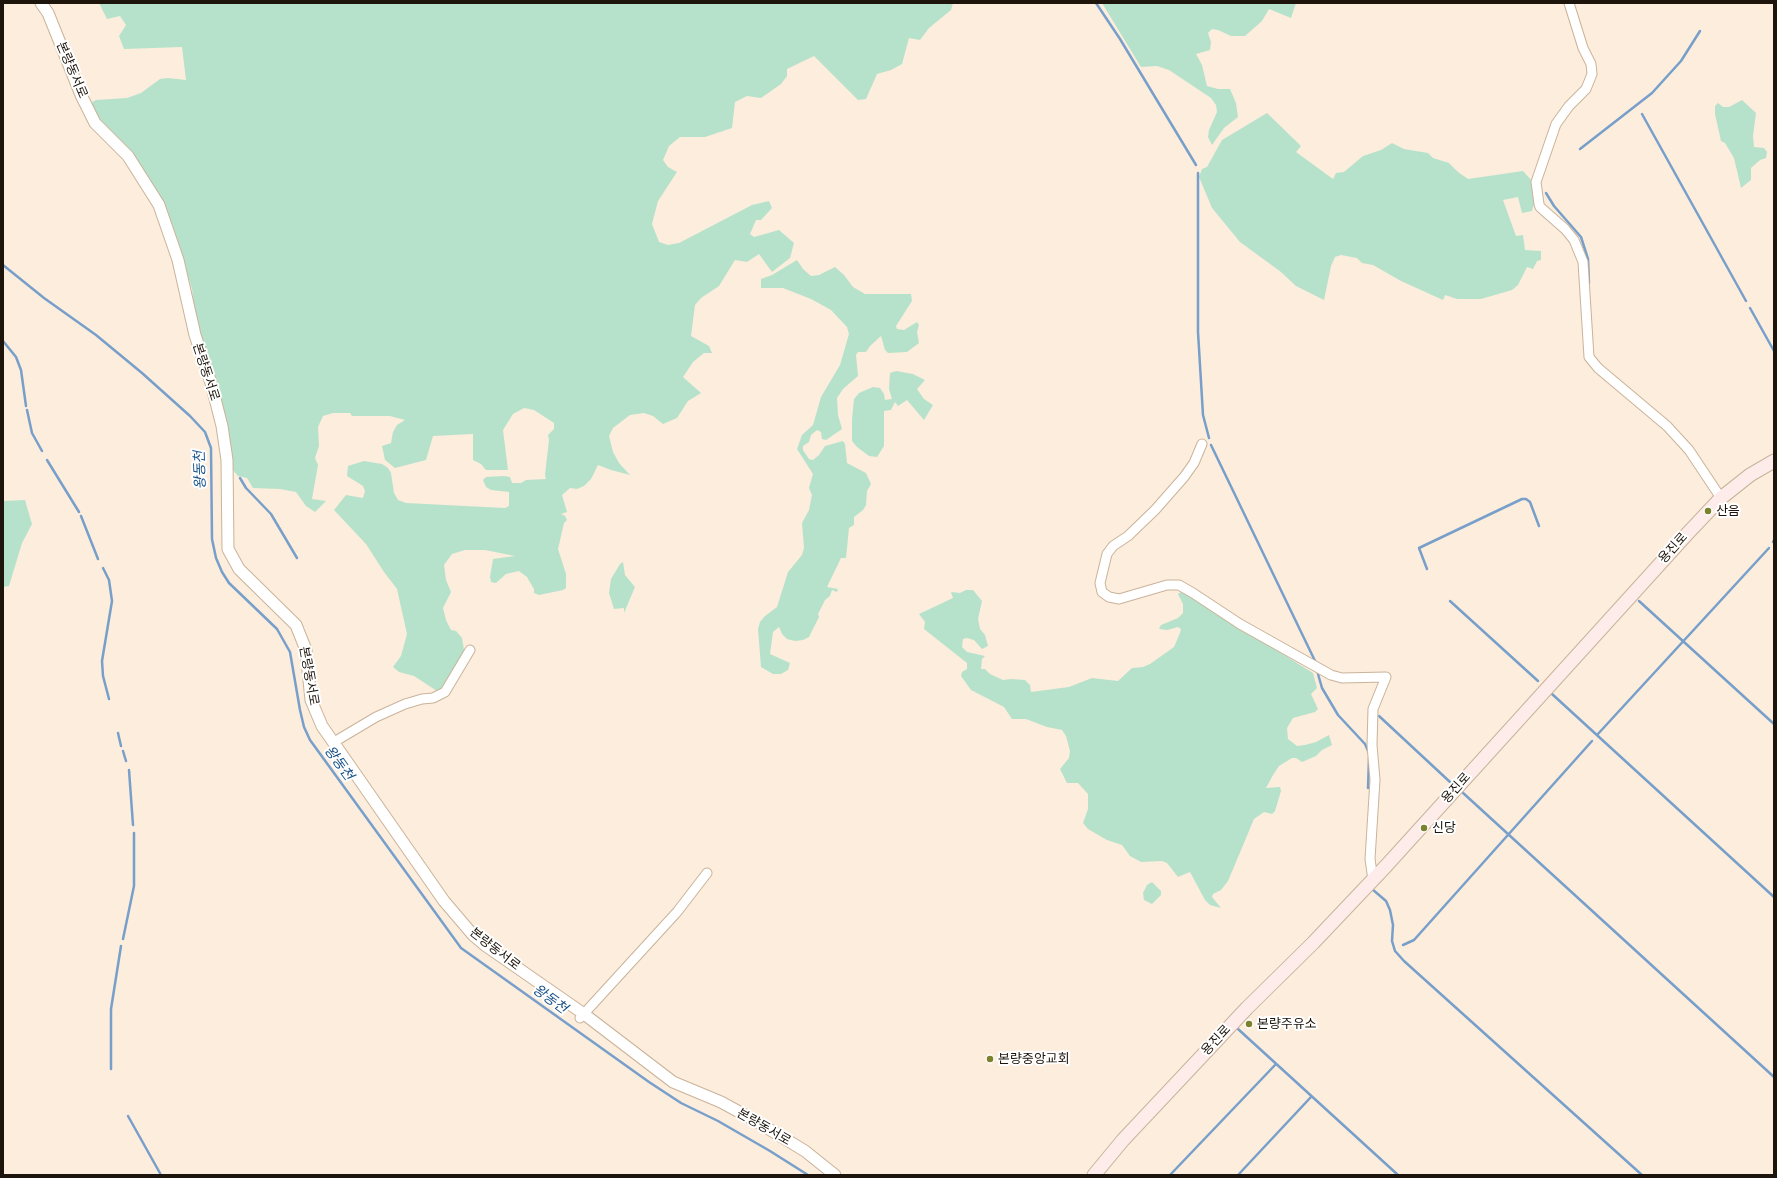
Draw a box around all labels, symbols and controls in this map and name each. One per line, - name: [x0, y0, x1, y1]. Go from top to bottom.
- street label: 본량동서로: [53, 39, 91, 101]
- street label: 본량동서로: [189, 341, 223, 403]
- water label: 왕동천: [191, 450, 209, 490]
- place label: 산음: [1716, 503, 1740, 519]
- marker: 산음: [1703, 506, 1713, 516]
- street label: 용진로: [1655, 529, 1691, 567]
- street label: 본량동서로: [296, 645, 322, 707]
- water label: 왕동천: [321, 742, 357, 784]
- street label: 용진로: [1438, 769, 1474, 807]
- place label: 신당: [1432, 820, 1456, 836]
- marker: 신당: [1419, 823, 1429, 833]
- street label: 본량동서로: [467, 924, 523, 974]
- water label: 왕동천: [529, 981, 571, 1017]
- place label: 본량주유소: [1257, 1016, 1317, 1032]
- marker: 본량주유소: [1244, 1019, 1254, 1029]
- street label: 용진로: [1198, 1022, 1234, 1058]
- place label: 본량중앙교회: [998, 1051, 1070, 1067]
- marker: 본량중앙교회: [985, 1054, 995, 1064]
- street label: 본량동서로: [734, 1105, 794, 1149]

